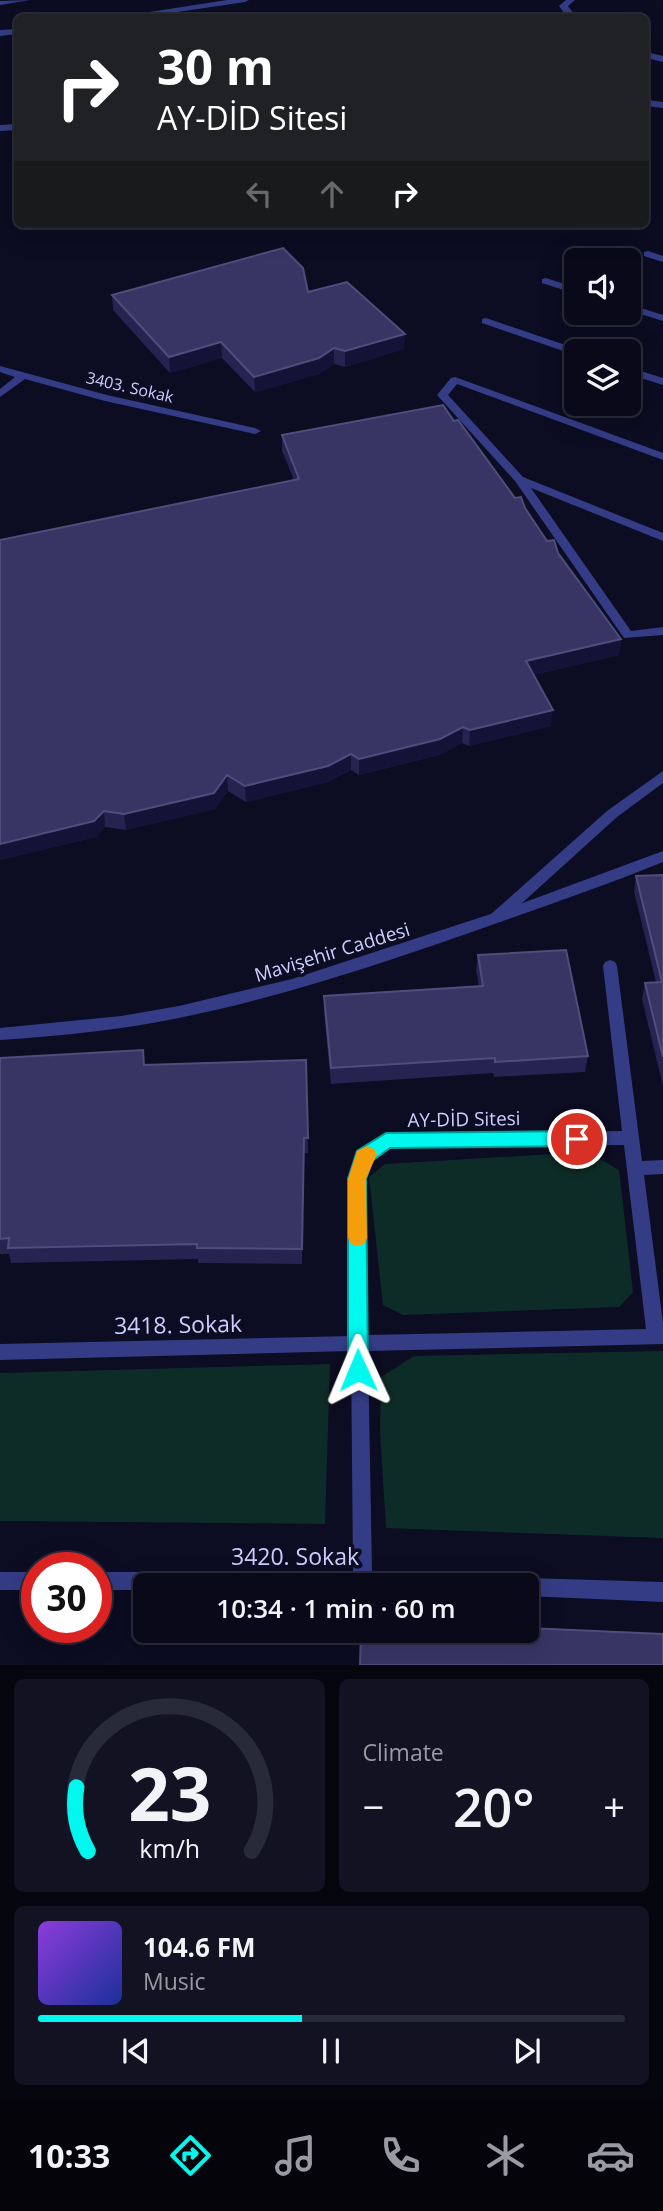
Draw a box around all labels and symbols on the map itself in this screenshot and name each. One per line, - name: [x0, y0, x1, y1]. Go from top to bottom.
- street label: 3403. Sokak: [84, 366, 176, 408]
- street label: Mavişehir Caddesi: [251, 916, 413, 988]
- street label: AY-DİD Sitesi: [407, 1105, 521, 1133]
- pin: [547, 1109, 607, 1169]
- street label: 3418. Sokak: [114, 1307, 242, 1341]
- position arrow: [321, 1333, 395, 1407]
- street label: 3420. Sokak: [231, 1540, 359, 1572]
- speed limit sign: 30: [21, 1552, 112, 1643]

